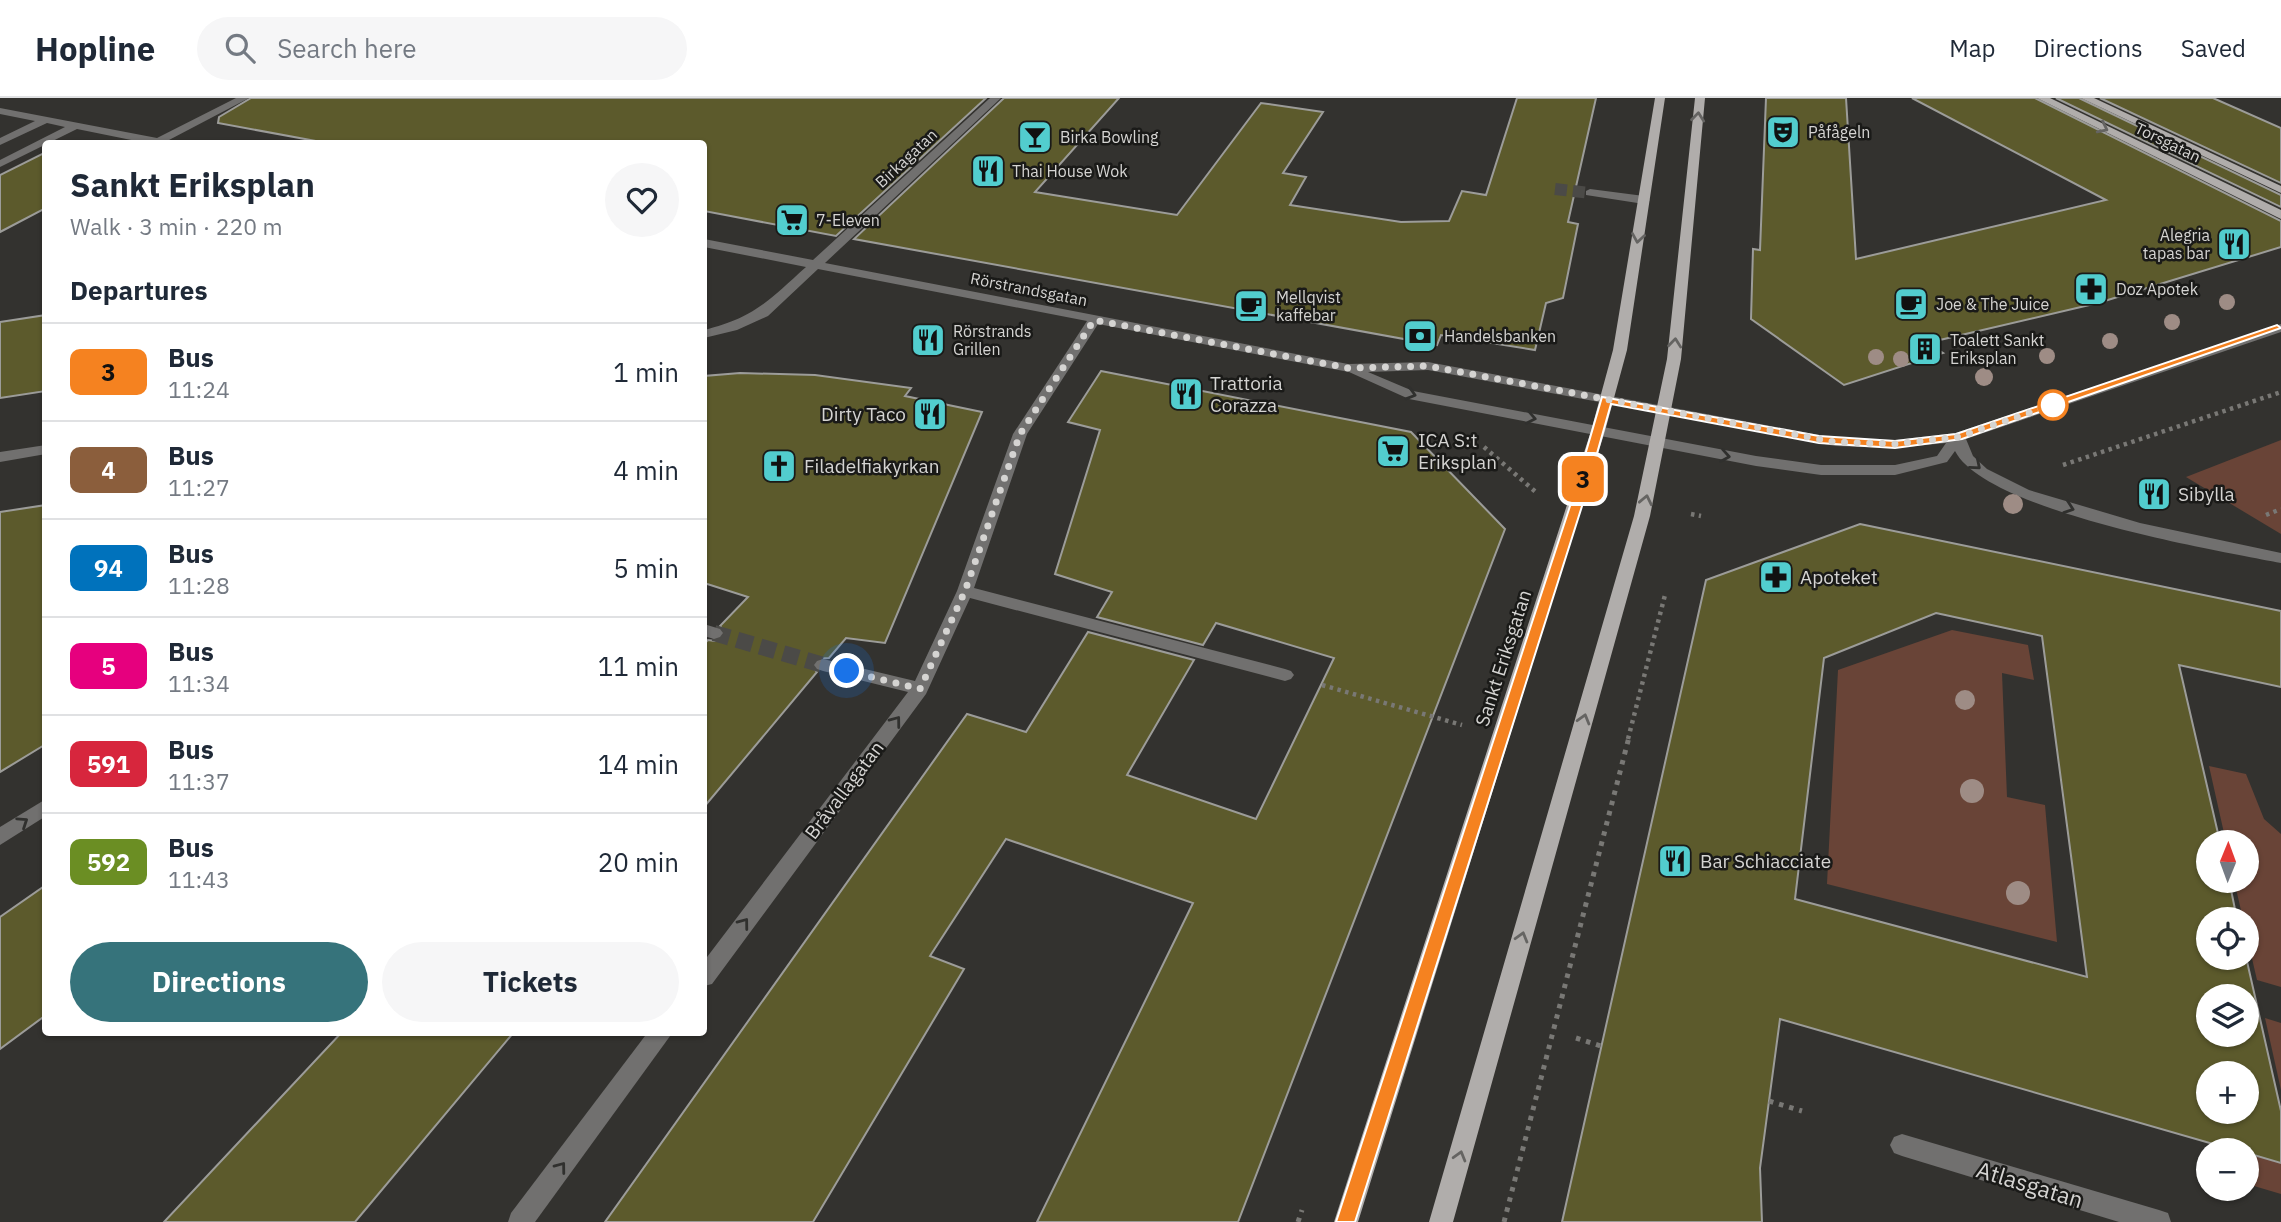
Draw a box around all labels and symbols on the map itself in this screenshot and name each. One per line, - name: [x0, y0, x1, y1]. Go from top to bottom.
- one-way arrow: [1691, 111, 1706, 123]
- theatre icon: Påfågeln: [1764, 113, 1802, 151]
- street label: Torsgatan: [2132, 117, 2204, 167]
- bar icon: Birka Bowling: [1016, 118, 1054, 156]
- one-way arrow: [2096, 120, 2108, 134]
- place label: Påfågeln: [1808, 122, 1870, 142]
- street label: Birkagatan: [871, 124, 941, 192]
- place label: Birka Bowling: [1060, 127, 1159, 147]
- restaurant icon: Thai House Wok: [969, 152, 1007, 190]
- place label: Thai House Wok: [1012, 161, 1128, 181]
- supermarket icon: 7-Eleven: [773, 201, 811, 239]
- place label: 7-Eleven: [816, 210, 880, 230]
- place label: Alegria tapas bar: [2143, 225, 2210, 263]
- restaurant icon: Alegria tapas bar: [2215, 225, 2253, 263]
- one-way arrow: [1631, 232, 1646, 244]
- street label: Rörstrandsgatan: [969, 268, 1089, 310]
- pharmacy icon: Doz Apotek: [2072, 270, 2110, 308]
- place label: Doz Apotek: [2116, 279, 2199, 299]
- cafe icon: Joe & The Juice: [1892, 285, 1930, 323]
- cafe icon: Mellqvist kaffebar: [1232, 287, 1270, 325]
- place label: Mellqvist kaffebar: [1276, 287, 1341, 325]
- place label: Joe & The Juice: [1936, 294, 2050, 314]
- bank icon: Handelsbanken: [1401, 317, 1439, 355]
- restaurant icon: Rörstrands Grillen: [909, 321, 947, 359]
- place label: Rörstrands Grillen: [953, 321, 1032, 359]
- place label: Handelsbanken: [1444, 326, 1556, 346]
- building icon: Toalett Sankt Eriksplan: [1906, 330, 1944, 368]
- place label: Toalett Sankt Eriksplan: [1950, 330, 2044, 368]
- one-way arrow: [1668, 337, 1683, 349]
- place label: Trattoria Corazza: [1210, 371, 1283, 417]
- restaurant icon: Trattoria Corazza: [1167, 375, 1205, 413]
- one-way arrow: [1405, 386, 1417, 401]
- unlabelled marker: [2038, 390, 2068, 420]
- restaurant icon: Dirty Taco: [911, 395, 949, 433]
- place label: Dirty Taco: [821, 402, 906, 426]
- one-way arrow: [1525, 410, 1537, 425]
- place label: ICA S:t Eriksplan: [1418, 428, 1497, 474]
- supermarket icon: ICA S:t Eriksplan: [1374, 432, 1412, 470]
- church icon: Filadelfiakyrkan: [760, 447, 798, 485]
- one-way arrow: [1719, 447, 1731, 462]
- place label: Filadelfiakyrkan: [804, 454, 940, 478]
- line badge: 3: [1560, 456, 1606, 502]
- one-way arrow: [1968, 457, 1981, 470]
- restaurant icon: Sibylla: [2135, 475, 2173, 513]
- place label: Sibylla: [2178, 482, 2235, 506]
- one-way arrow: [1638, 494, 1652, 506]
- one-way arrow: [2062, 500, 2075, 514]
- pharmacy icon: Apoteket: [1757, 558, 1795, 596]
- place label: Apoteket: [1800, 565, 1878, 589]
- street label: Sankt Eriksgatan: [1470, 587, 1536, 729]
- your location: [829, 653, 864, 688]
- one-way arrow: [1576, 713, 1590, 725]
- one-way arrow: [887, 716, 900, 729]
- street label: Bråvallagatan: [799, 736, 889, 844]
- one-way arrow: [15, 818, 28, 830]
- north arrow: [2196, 830, 2259, 892]
- restaurant icon: Bar Schiacciate: [1656, 842, 1694, 880]
- place label: Bar Schiacciate: [1700, 849, 1831, 873]
- one-way arrow: [736, 918, 749, 930]
- one-way arrow: [1513, 932, 1528, 944]
- one-way arrow: [1451, 1151, 1466, 1163]
- street label: Atlasgatan: [1973, 1154, 2087, 1214]
- one-way arrow: [552, 1163, 565, 1175]

